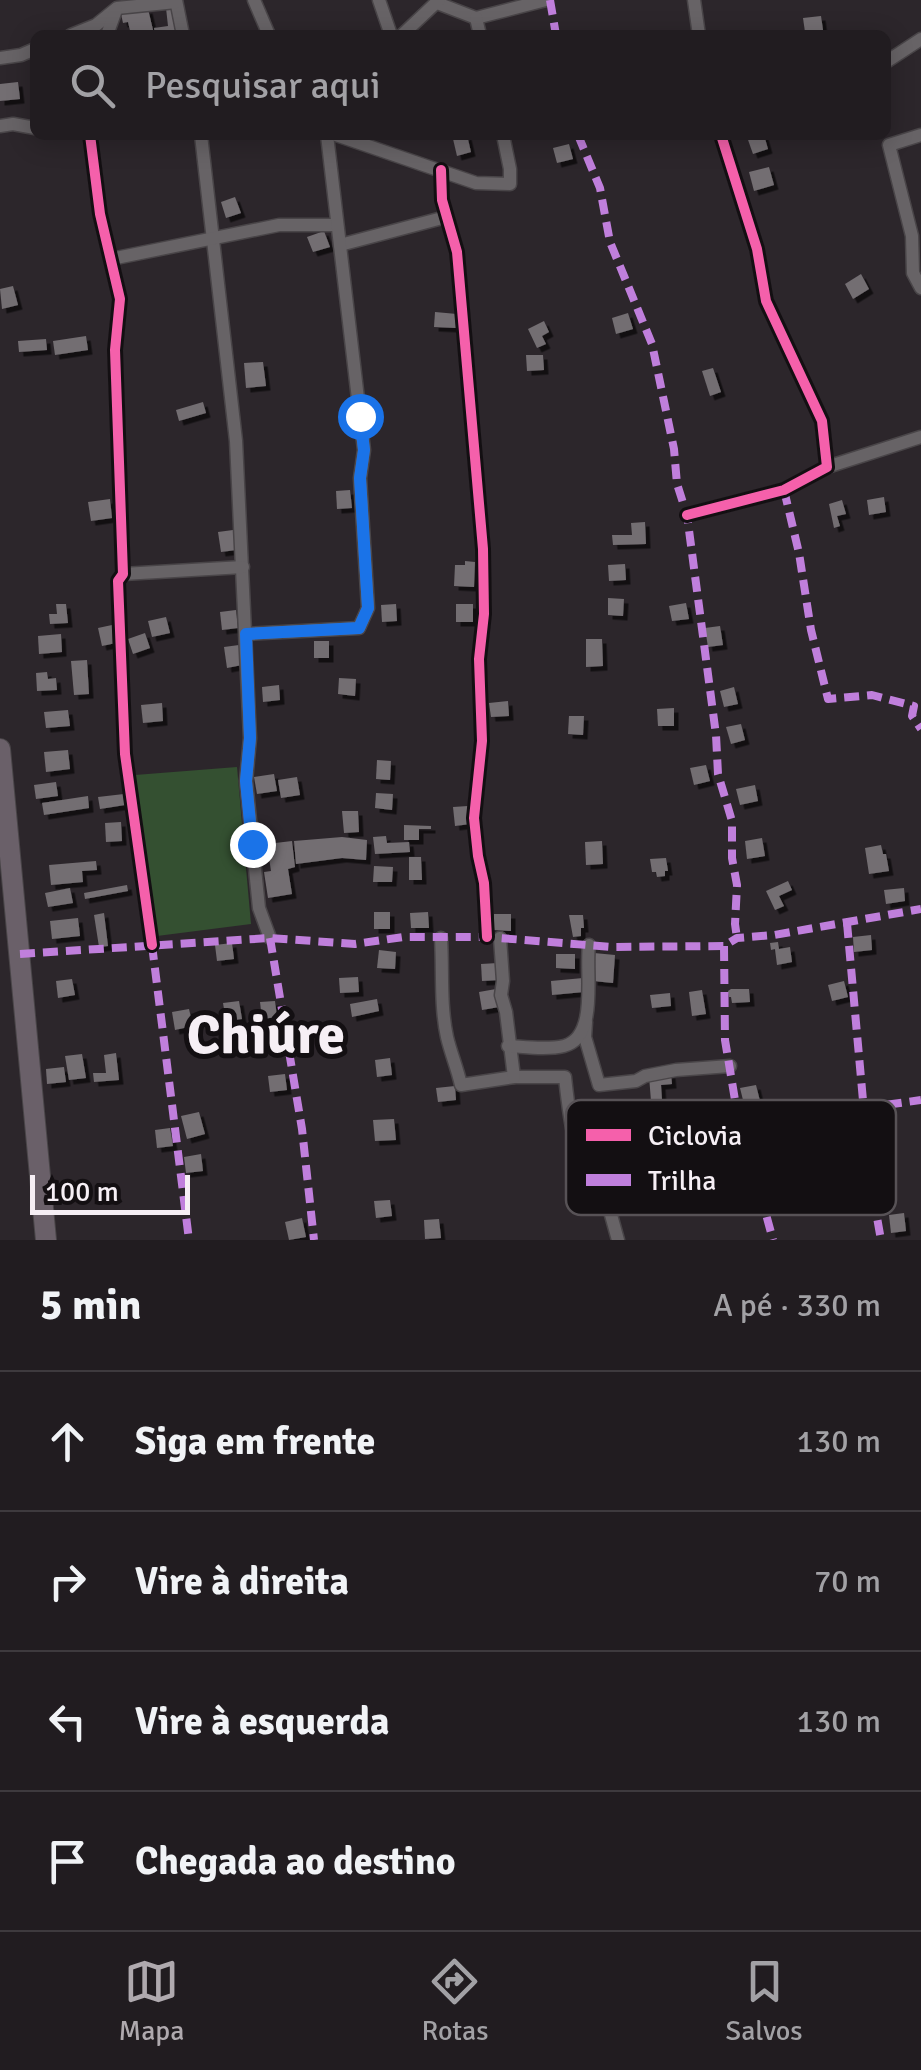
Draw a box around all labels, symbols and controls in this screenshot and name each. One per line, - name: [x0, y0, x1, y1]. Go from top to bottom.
- search box: [30, 30, 891, 140]
- icon: search: [65, 58, 120, 113]
- text: Pesquisar aqui: [145, 62, 381, 109]
- route start: [338, 394, 384, 440]
- route end: [230, 822, 276, 868]
- district label: Chiúre: [187, 1001, 345, 1069]
- legend: [566, 1100, 896, 1215]
- text: Ciclovia: [648, 1119, 742, 1153]
- text: Trilha: [648, 1164, 716, 1198]
- scale bar: [30, 1170, 190, 1214]
- text: 100 m: [45, 1175, 119, 1209]
- text: 5 min: [40, 1280, 141, 1331]
- text: A pé · 330 m: [713, 1286, 881, 1325]
- icon: ahead: [40, 1414, 95, 1469]
- text: Siga em frente: [135, 1418, 375, 1465]
- text: 130 m: [797, 1422, 881, 1461]
- icon: right: [40, 1554, 95, 1609]
- text: Vire à direita: [135, 1558, 349, 1605]
- text: 70 m: [814, 1562, 881, 1601]
- icon: left: [40, 1694, 95, 1749]
- text: Vire à esquerda: [135, 1698, 389, 1745]
- text: 130 m: [797, 1702, 881, 1741]
- icon: arrive: [40, 1834, 95, 1889]
- text: Chegada ao destino: [135, 1838, 456, 1885]
- tab: Mapa: [119, 1954, 184, 2048]
- tab: Rotas: [421, 1954, 488, 2048]
- tab: Salvos: [726, 1954, 802, 2048]

